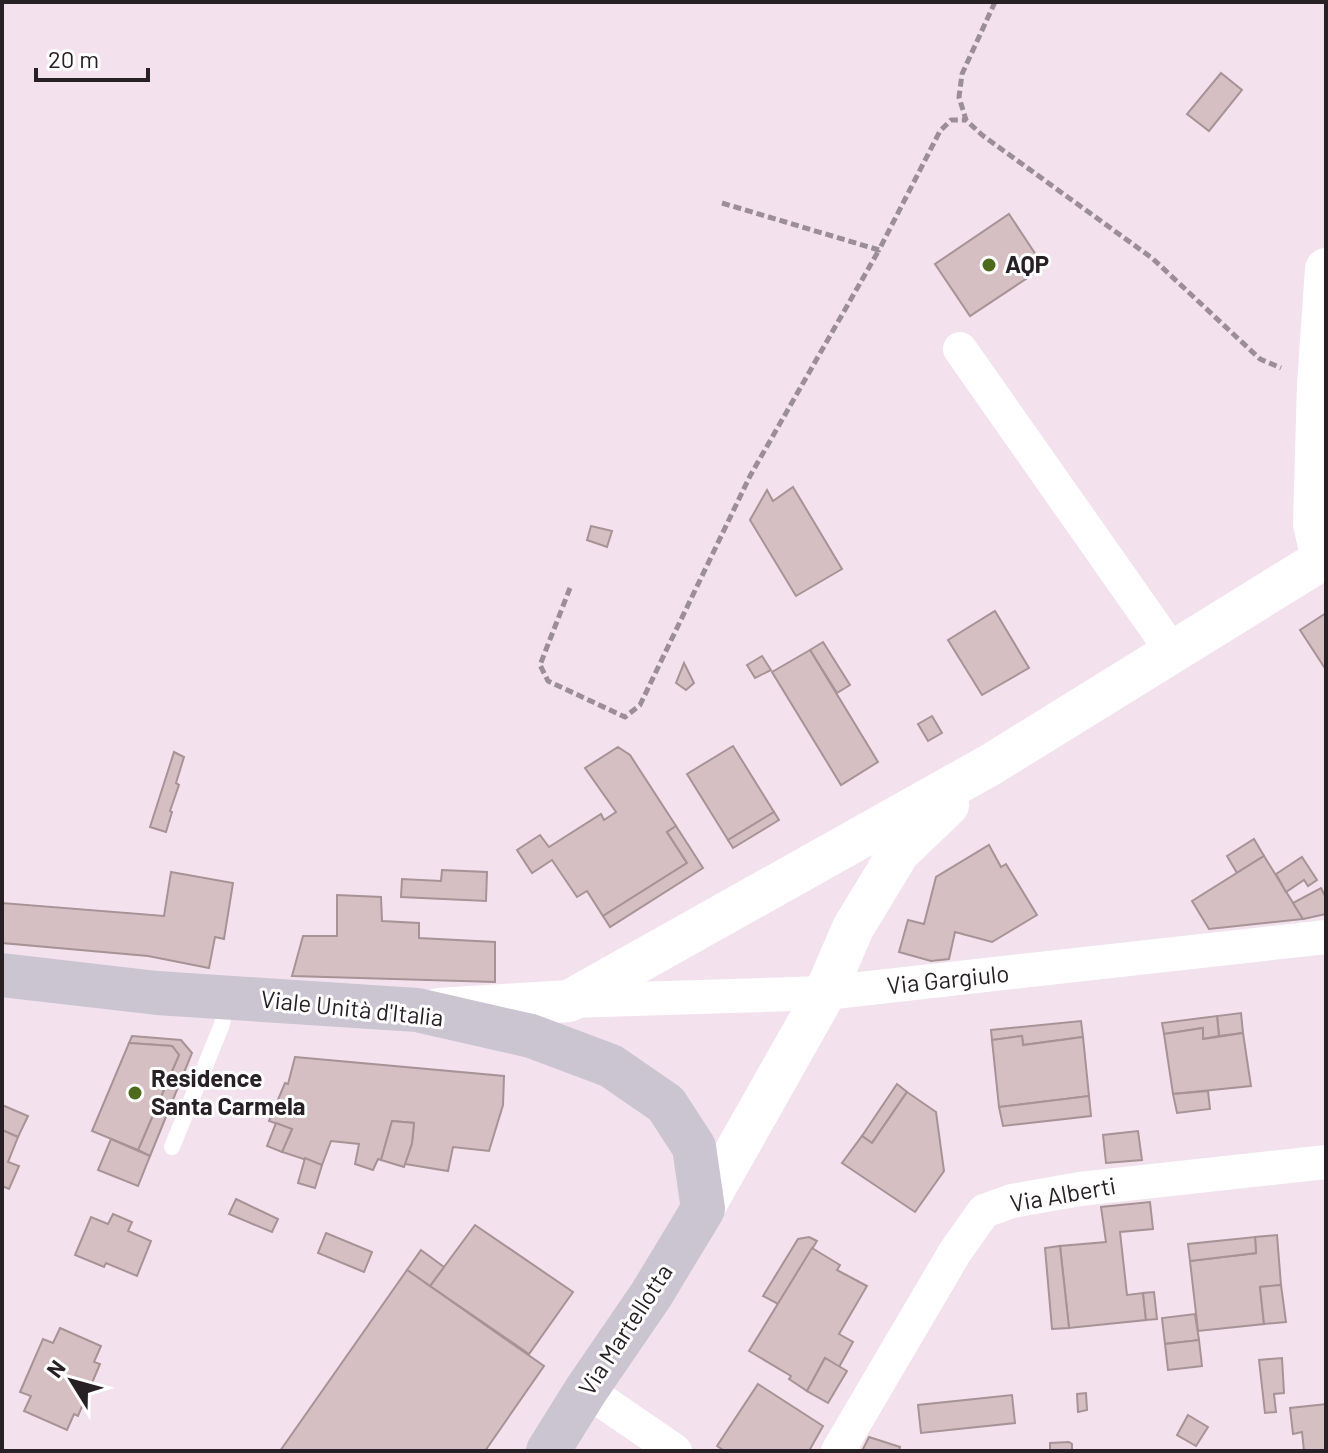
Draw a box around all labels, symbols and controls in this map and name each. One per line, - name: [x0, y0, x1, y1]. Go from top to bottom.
- scale bar: [36, 32, 148, 82]
- text: 20 m: [48, 44, 99, 73]
- place label: AQP: [1005, 249, 1049, 278]
- marker: AQP: [980, 256, 998, 274]
- street label: Via Gargiulo: [885, 958, 1011, 999]
- street label: Viale Unità d'Italia: [259, 984, 445, 1032]
- place label: Residence Santa Carmela: [151, 1063, 306, 1120]
- marker: Residence Santa Carmela: [126, 1084, 144, 1102]
- street label: Via Alberti: [1007, 1170, 1118, 1217]
- street label: Via Martellotta: [572, 1258, 678, 1400]
- north arrow: [32, 1341, 112, 1421]
- text: N: [40, 1355, 70, 1382]

